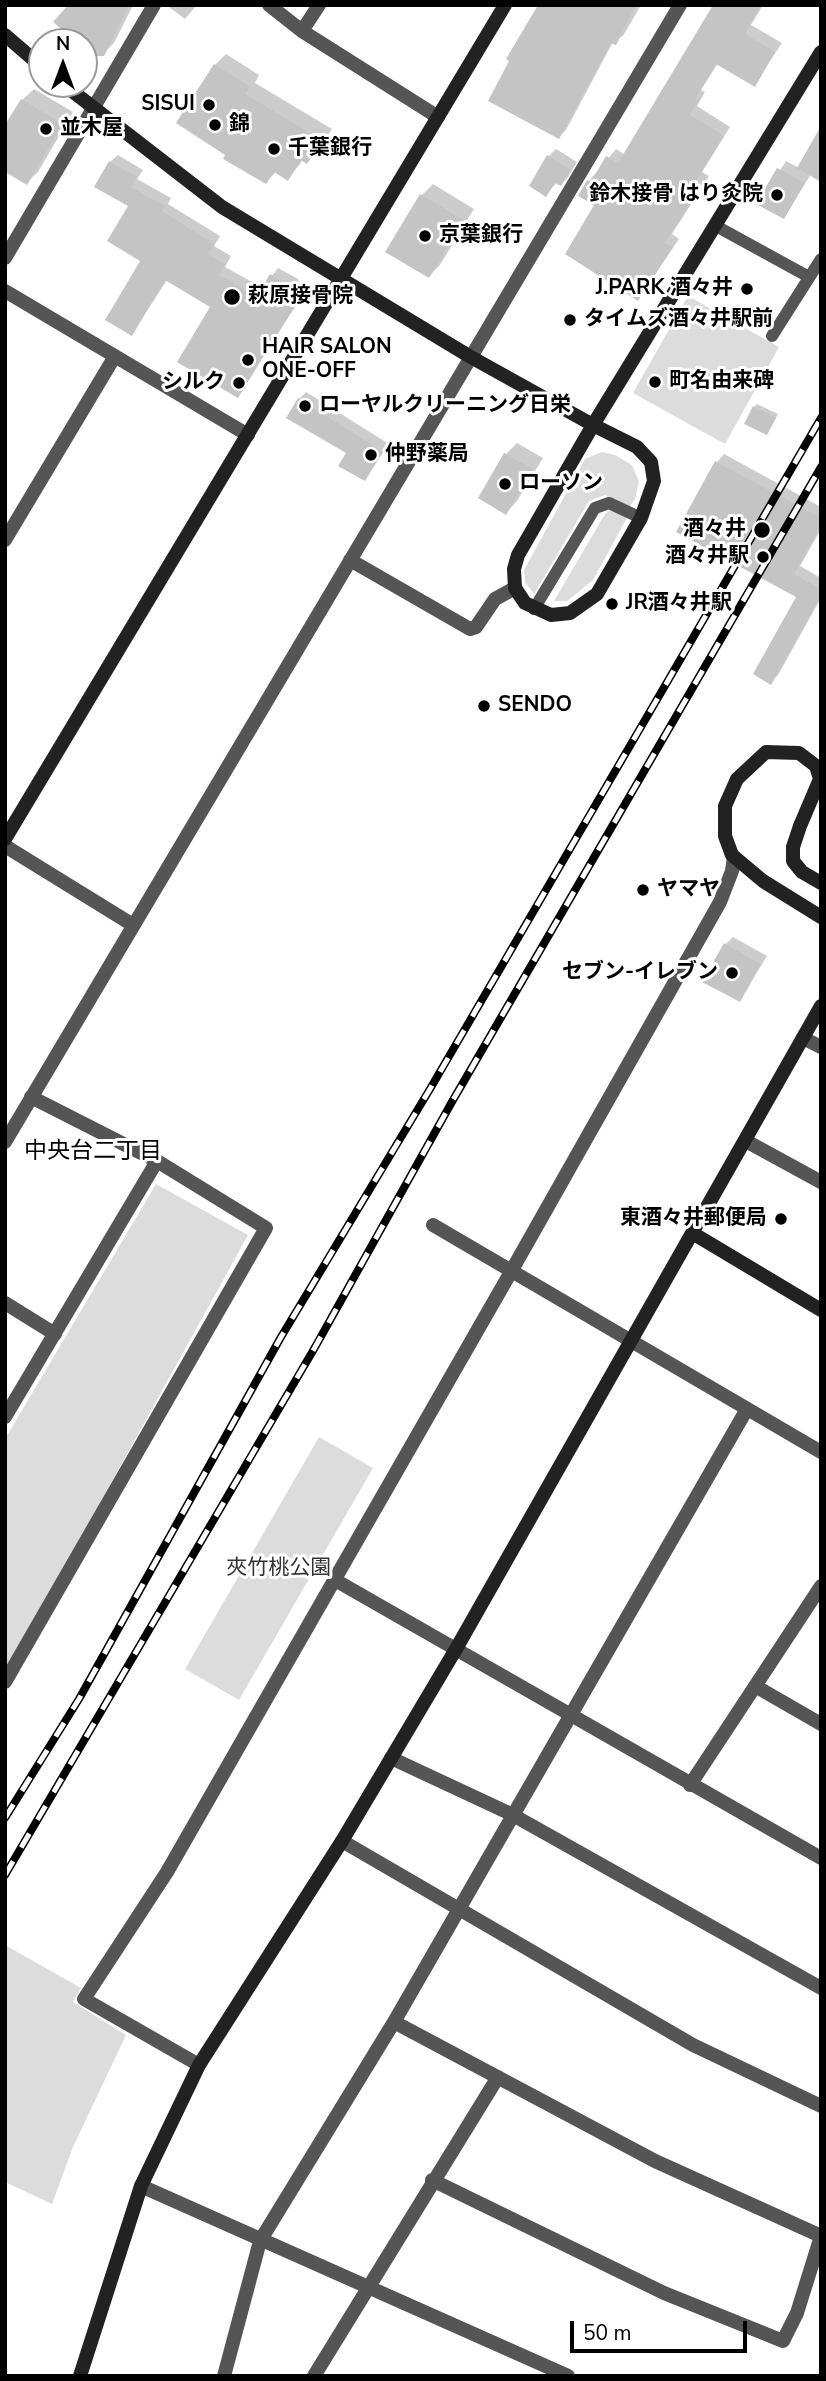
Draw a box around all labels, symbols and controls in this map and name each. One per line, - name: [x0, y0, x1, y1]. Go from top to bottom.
- north arrow: [28, 28, 98, 98]
- text: N: [56, 31, 70, 57]
- place label: SISUI: [141, 92, 195, 118]
- marker: SISUI: [201, 97, 217, 113]
- place label: 錦: [229, 112, 250, 138]
- place label: 並木屋: [60, 116, 123, 142]
- marker: 錦: [207, 117, 223, 133]
- marker: 並木屋: [38, 121, 54, 137]
- place label: 千葉銀行: [288, 136, 372, 162]
- marker: 千葉銀行: [266, 141, 282, 157]
- place label: 鈴木接骨 はり灸院: [589, 182, 763, 208]
- marker: 鈴木接骨 はり灸院: [769, 187, 785, 203]
- place label: 京葉銀行: [439, 223, 523, 249]
- marker: 京葉銀行: [417, 228, 433, 244]
- place label: J.PARK 酒々井: [596, 276, 733, 302]
- marker: J.PARK 酒々井: [739, 281, 755, 297]
- place label: 萩原接骨院: [248, 284, 353, 310]
- marker: 萩原接骨院: [222, 287, 242, 307]
- place label: タイムズ酒々井駅前: [584, 307, 773, 333]
- marker: タイムズ酒々井駅前: [562, 312, 578, 328]
- place label: HAIR SALON ONE-OFF: [262, 335, 392, 385]
- marker: HAIR SALON ONE-OFF: [240, 352, 256, 368]
- place label: 町名由来碑: [669, 369, 774, 395]
- place label: シルク: [162, 370, 225, 396]
- marker: 町名由来碑: [647, 374, 663, 390]
- marker: シルク: [231, 375, 247, 391]
- place label: ローヤルクリーニング日栄: [319, 393, 571, 419]
- marker: ローヤルクリーニング日栄: [297, 398, 313, 414]
- place label: 仲野薬局: [385, 442, 469, 468]
- marker: 仲野薬局: [363, 447, 379, 463]
- place label: ローソン: [519, 471, 603, 497]
- marker: ローソン: [497, 476, 513, 492]
- place label: 酒々井: [683, 517, 746, 543]
- marker: 酒々井: [752, 520, 772, 540]
- place label: 酒々井駅: [665, 544, 749, 570]
- marker: 酒々井駅: [755, 549, 771, 565]
- place label: JR酒々井駅: [626, 591, 732, 617]
- marker: JR酒々井駅: [604, 596, 620, 612]
- place label: SENDO: [498, 693, 572, 719]
- marker: SENDO: [476, 698, 492, 714]
- place label: ヤマヤ: [657, 877, 720, 903]
- marker: ヤマヤ: [635, 882, 651, 898]
- place label: セブン-イレブン: [562, 960, 718, 986]
- marker: セブン-イレブン: [724, 965, 740, 981]
- district label: 中央台二丁目: [24, 1138, 162, 1166]
- place label: 東酒々井郵便局: [620, 1206, 767, 1232]
- marker: 東酒々井郵便局: [773, 1211, 789, 1227]
- park label: 夾竹桃公園: [227, 1556, 331, 1582]
- scale bar: [574, 2308, 751, 2352]
- text: 50 m: [583, 2319, 632, 2347]

